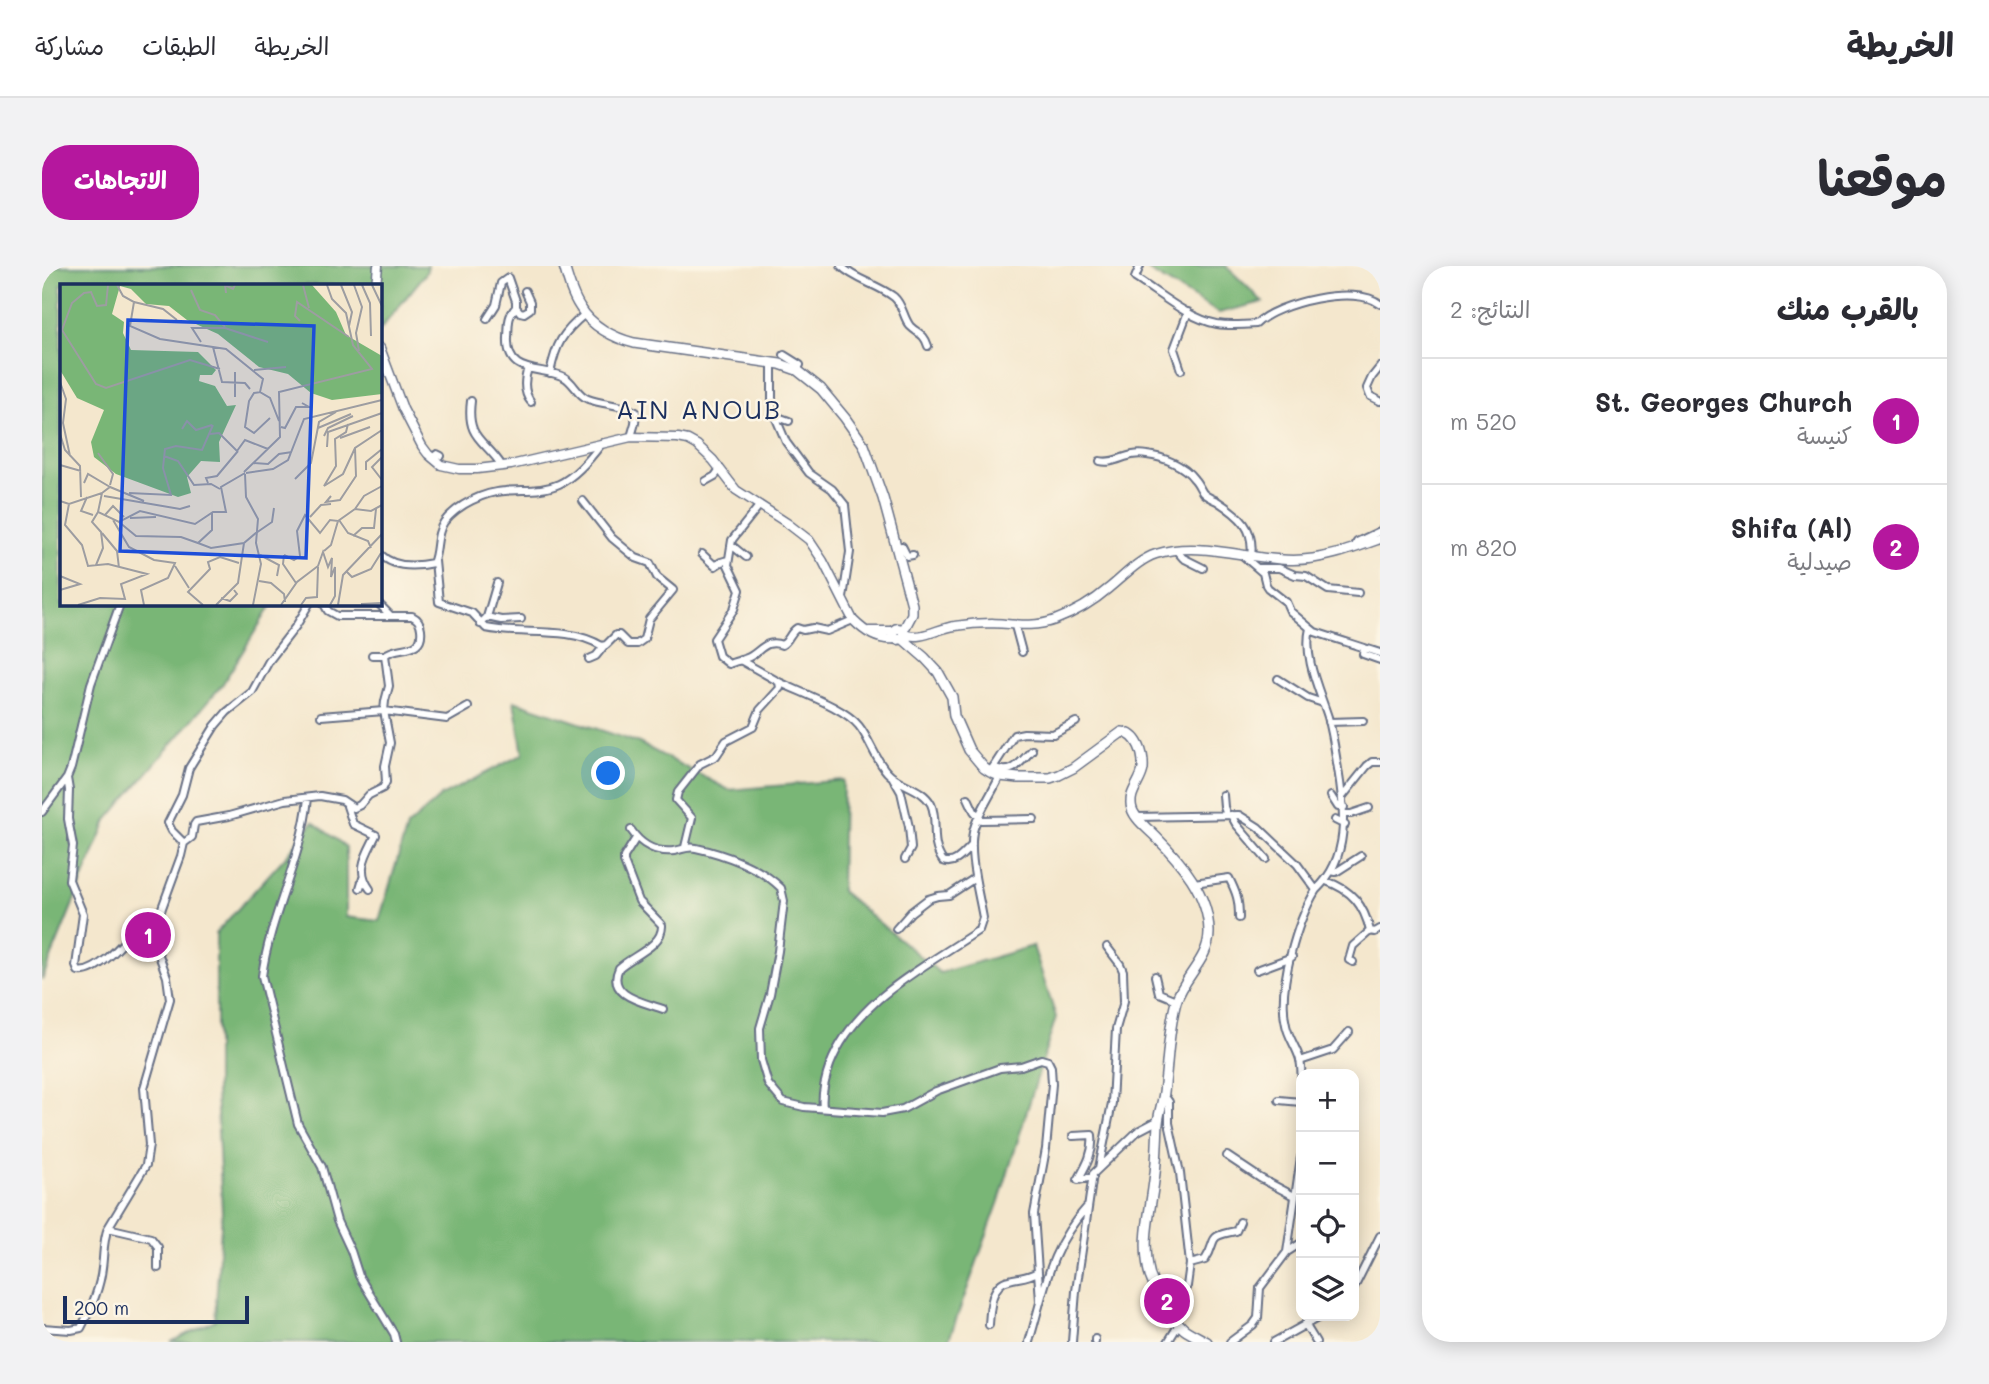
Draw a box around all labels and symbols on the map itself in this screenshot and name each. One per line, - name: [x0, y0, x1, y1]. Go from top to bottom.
- inset map: [60, 284, 382, 606]
- district label: AIN ANOUB: [616, 392, 782, 426]
- your location: [591, 756, 625, 790]
- pin: 1: [125, 909, 171, 961]
- pin: 2: [1144, 1275, 1190, 1327]
- scale bar: [63, 1293, 248, 1325]

